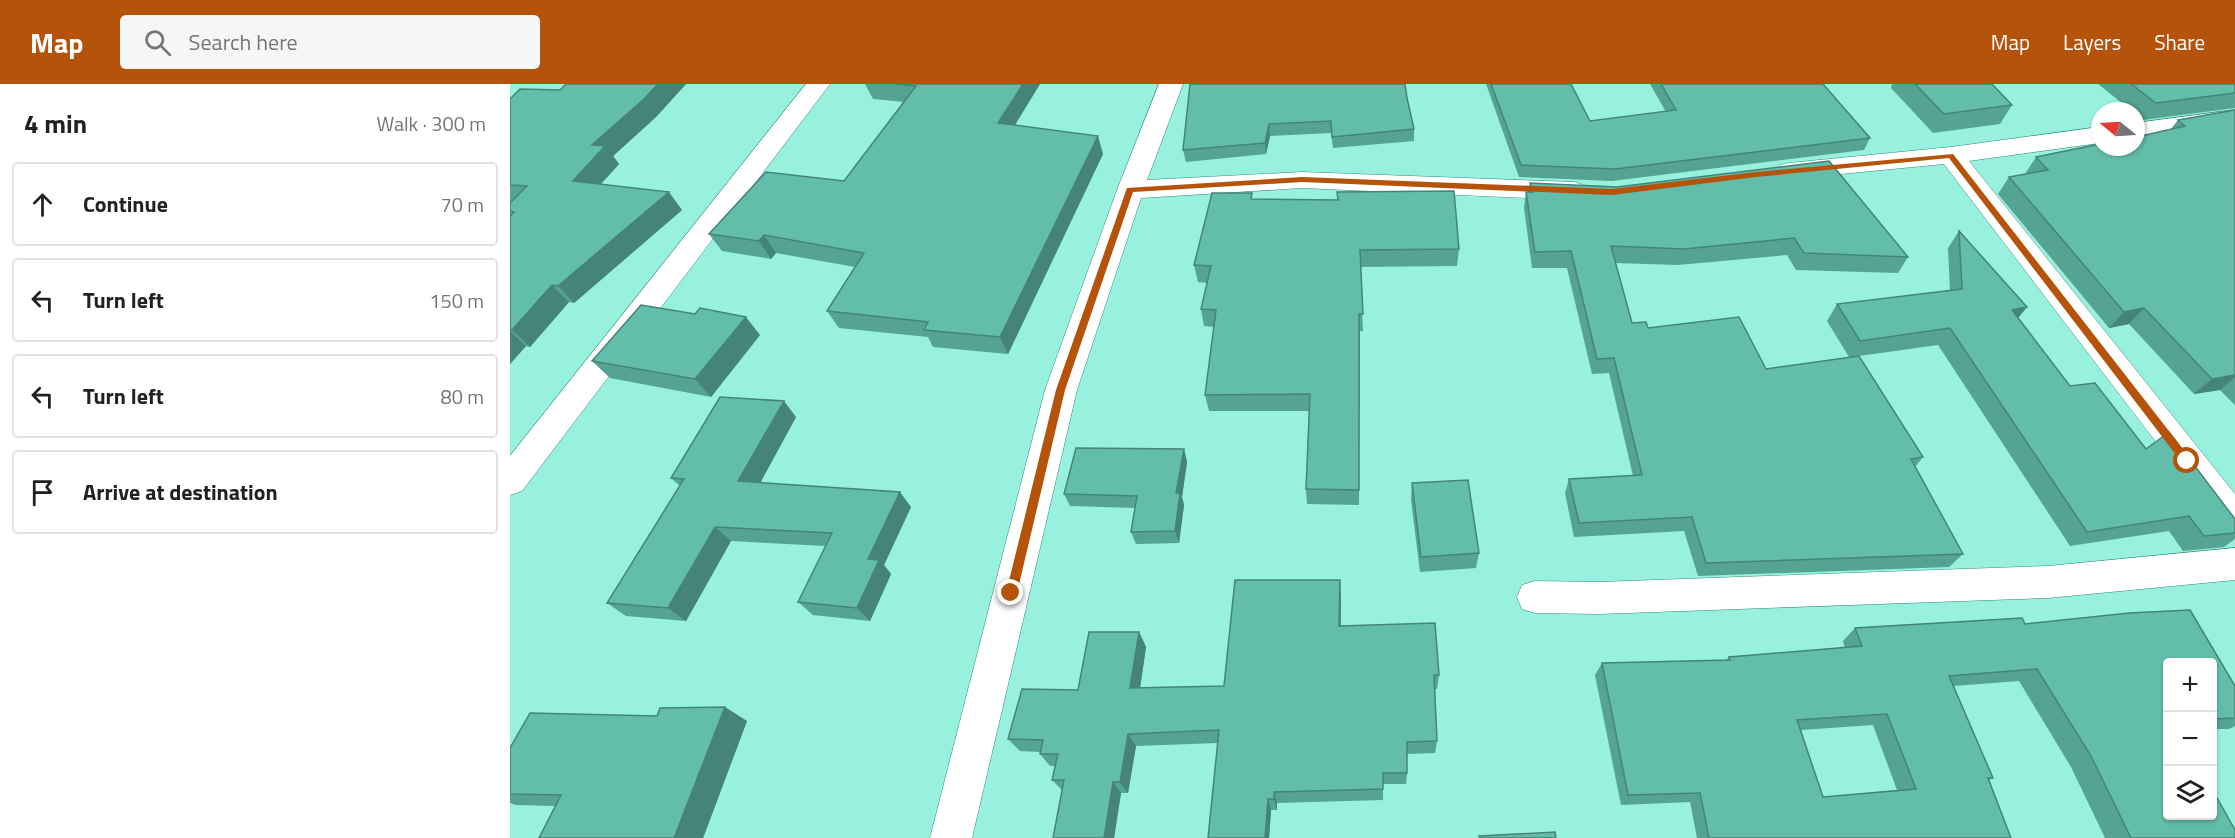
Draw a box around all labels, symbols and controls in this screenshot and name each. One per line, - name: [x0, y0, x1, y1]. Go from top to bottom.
- search box: [120, 15, 540, 69]
- text: Map: [30, 21, 84, 64]
- text: Search here: [189, 25, 298, 59]
- icon: search: [141, 26, 174, 59]
- text: Map: [1991, 26, 2030, 58]
- text: Layers: [2063, 26, 2121, 58]
- text: Share: [2154, 26, 2205, 58]
- north arrow: [2091, 102, 2145, 156]
- text: 4 min: [24, 104, 87, 143]
- text: Walk · 300 m: [377, 108, 486, 139]
- text: Continue: [83, 187, 168, 221]
- icon: ahead: [26, 188, 59, 221]
- text: 70 m: [440, 189, 484, 220]
- text: Turn left: [83, 283, 164, 317]
- icon: left: [26, 284, 59, 317]
- text: 150 m: [429, 285, 484, 316]
- text: Turn left: [83, 379, 164, 413]
- icon: left: [26, 380, 59, 413]
- text: 80 m: [440, 381, 484, 412]
- route start: [2173, 447, 2199, 473]
- text: Arrive at destination: [83, 475, 278, 509]
- icon: arrive: [26, 476, 59, 509]
- route end: [997, 579, 1023, 605]
- map controls: [2163, 658, 2217, 820]
- button: +: [2163, 658, 2217, 712]
- button: −: [2163, 712, 2217, 766]
- button: layers: [2163, 766, 2217, 820]

